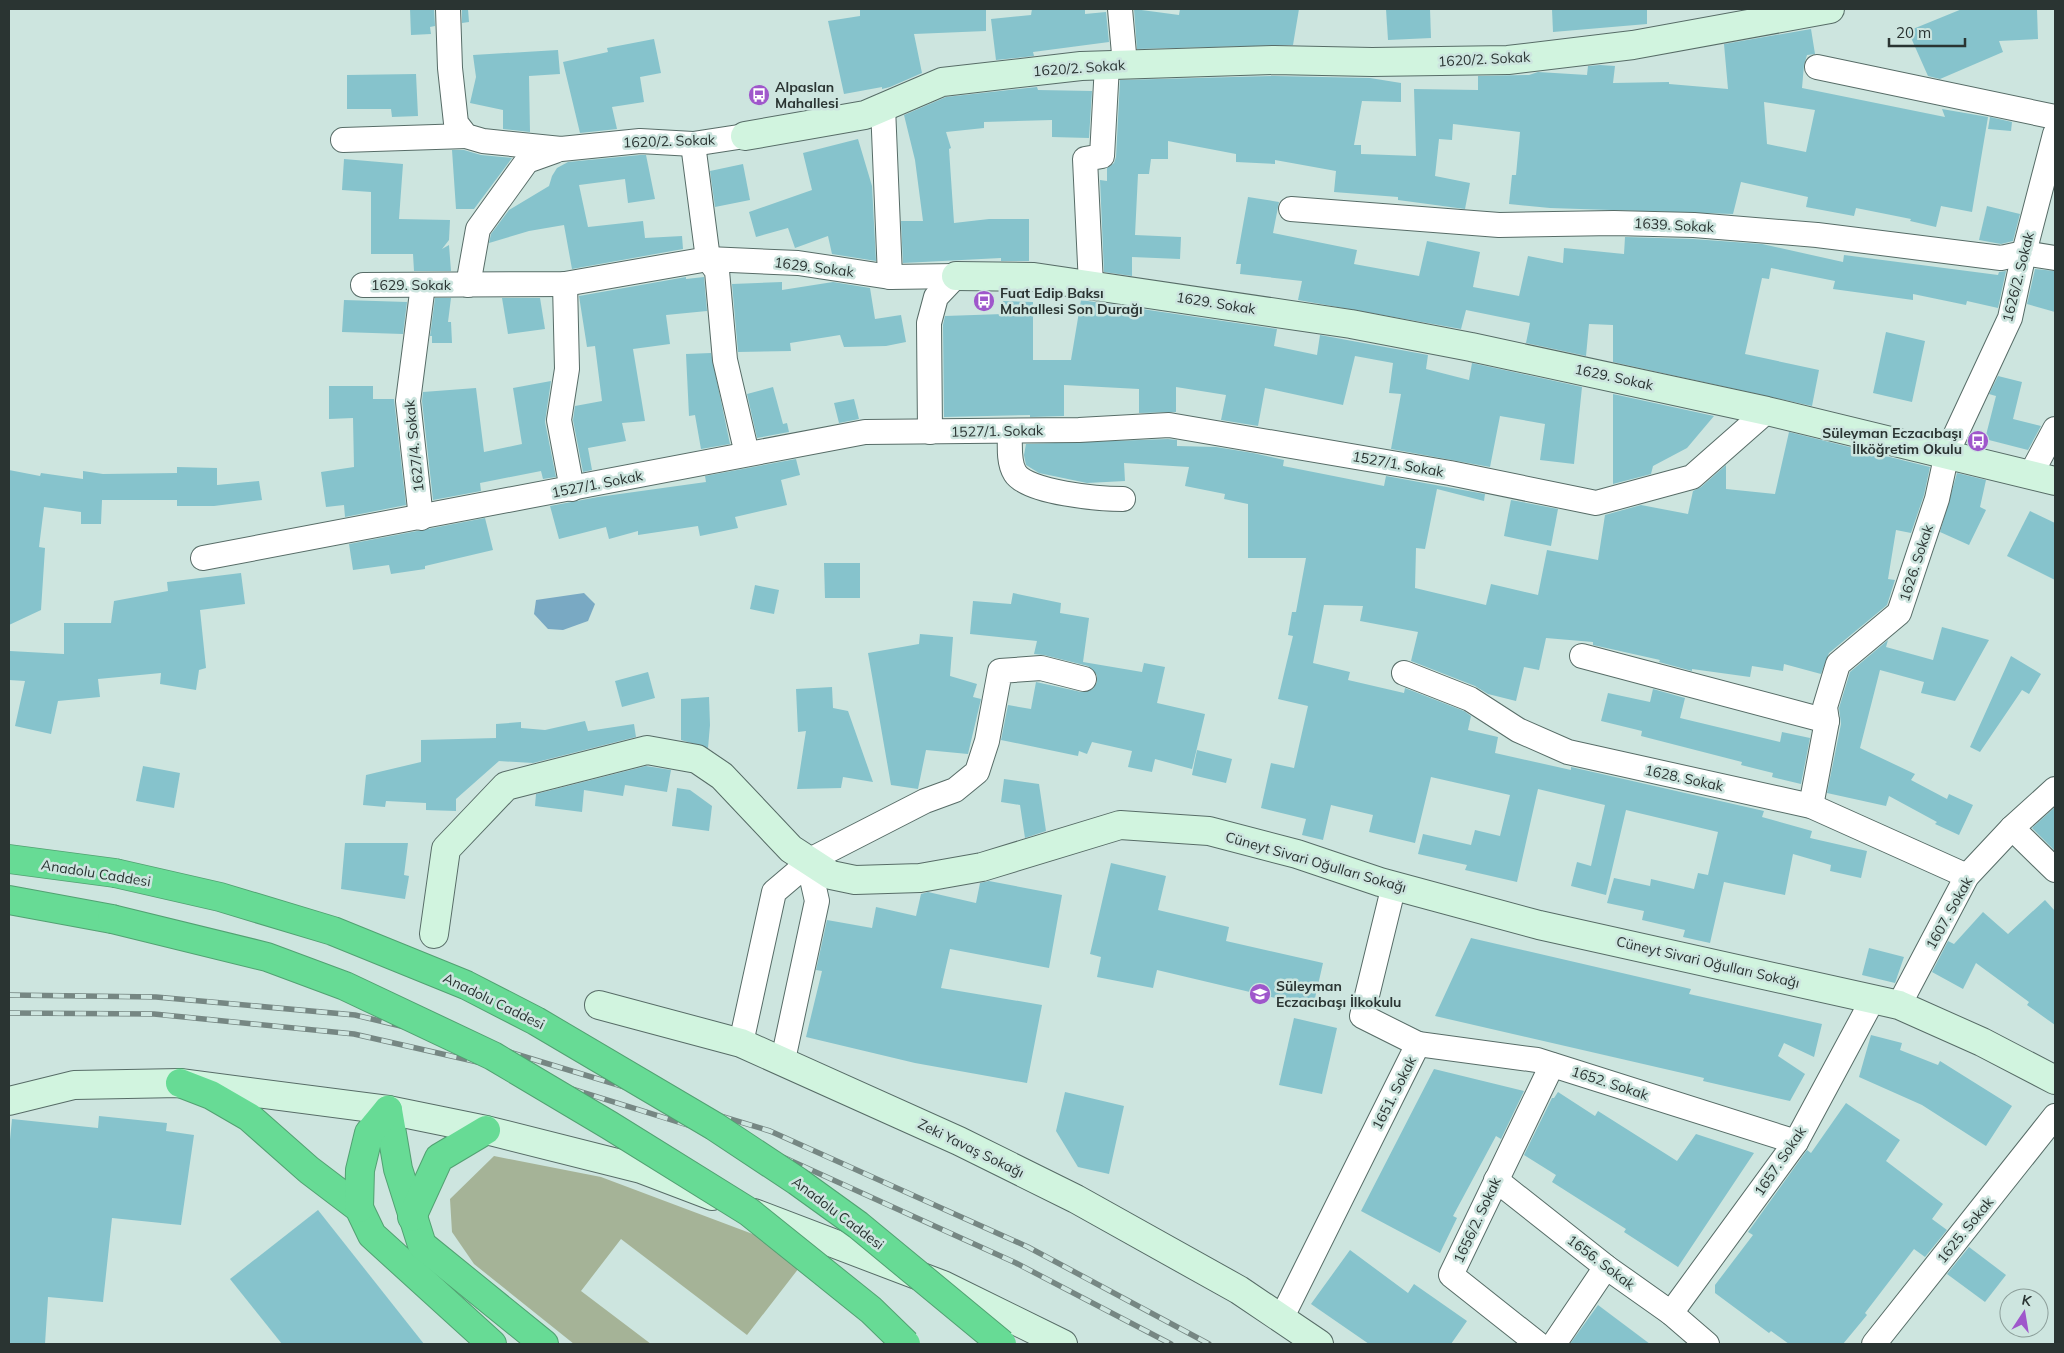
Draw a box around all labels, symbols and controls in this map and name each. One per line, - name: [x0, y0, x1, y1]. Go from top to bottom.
- scale bar: [1889, 15, 1965, 47]
- text: 20 m: [1896, 23, 1931, 42]
- street label: 1620/2. Sokak: [1437, 48, 1531, 70]
- street label: 1620/2. Sokak: [1032, 56, 1126, 80]
- place label: Alpaslan Mahallesi: [775, 78, 839, 112]
- bus stop icon: Alpaslan Mahallesi: [747, 83, 771, 107]
- street label: 1620/2. Sokak: [623, 130, 716, 152]
- street label: 1639. Sokak: [1634, 214, 1715, 236]
- street label: 1626/2. Sokak: [1998, 229, 2038, 324]
- street label: 1629. Sokak: [773, 253, 856, 281]
- street label: 1629. Sokak: [371, 276, 452, 294]
- place label: Fuat Edip Baksı Mahallesi Son Durağı: [1000, 284, 1143, 318]
- street label: 1629. Sokak: [1175, 288, 1258, 318]
- bus stop icon: Fuat Edip Baksı Mahallesi Son Durağı: [972, 289, 996, 313]
- street label: 1629. Sokak: [1573, 360, 1656, 394]
- street label: 1627/4. Sokak: [400, 398, 428, 493]
- street label: 1527/1. Sokak: [951, 421, 1044, 441]
- place label: Süleyman Eczacıbaşı İlköğretim Okulu: [1822, 424, 1962, 458]
- bus stop icon: Süleyman Eczacıbaşı İlköğretim Okulu: [1966, 429, 1990, 453]
- street label: 1527/1. Sokak: [1351, 447, 1446, 481]
- street label: 1527/1. Sokak: [550, 466, 645, 502]
- street label: 1626. Sokak: [1895, 521, 1937, 604]
- street label: 1628. Sokak: [1643, 761, 1726, 795]
- street label: Cüneyt Sivari Oğulları Sokağı: [1223, 827, 1409, 897]
- street label: Anadolu Caddesi: [40, 855, 152, 891]
- street label: 1607. Sokak: [1922, 873, 1977, 952]
- street label: Cüneyt Sivari Oğulları Sokağı: [1615, 932, 1801, 992]
- street label: Anadolu Caddesi: [440, 969, 548, 1033]
- place label: Süleyman Eczacıbaşı İlkokulu: [1276, 977, 1401, 1011]
- school or university icon: Süleyman Eczacıbaşı İlkokulu: [1248, 982, 1272, 1006]
- street label: 1651. Sokak: [1368, 1053, 1421, 1133]
- street label: 1652. Sokak: [1569, 1062, 1652, 1104]
- street label: Zeki Yavaş Sokağı: [915, 1114, 1027, 1182]
- street label: 1657. Sokak: [1750, 1122, 1810, 1199]
- street label: Anadolu Caddesi: [788, 1172, 888, 1254]
- street label: 1656/2. Sokak: [1449, 1174, 1505, 1266]
- street label: 1625. Sokak: [1933, 1193, 1998, 1267]
- street label: 1656. Sokak: [1564, 1231, 1639, 1294]
- north arrow: [1999, 1288, 2049, 1338]
- text: K: [2020, 1291, 2034, 1310]

